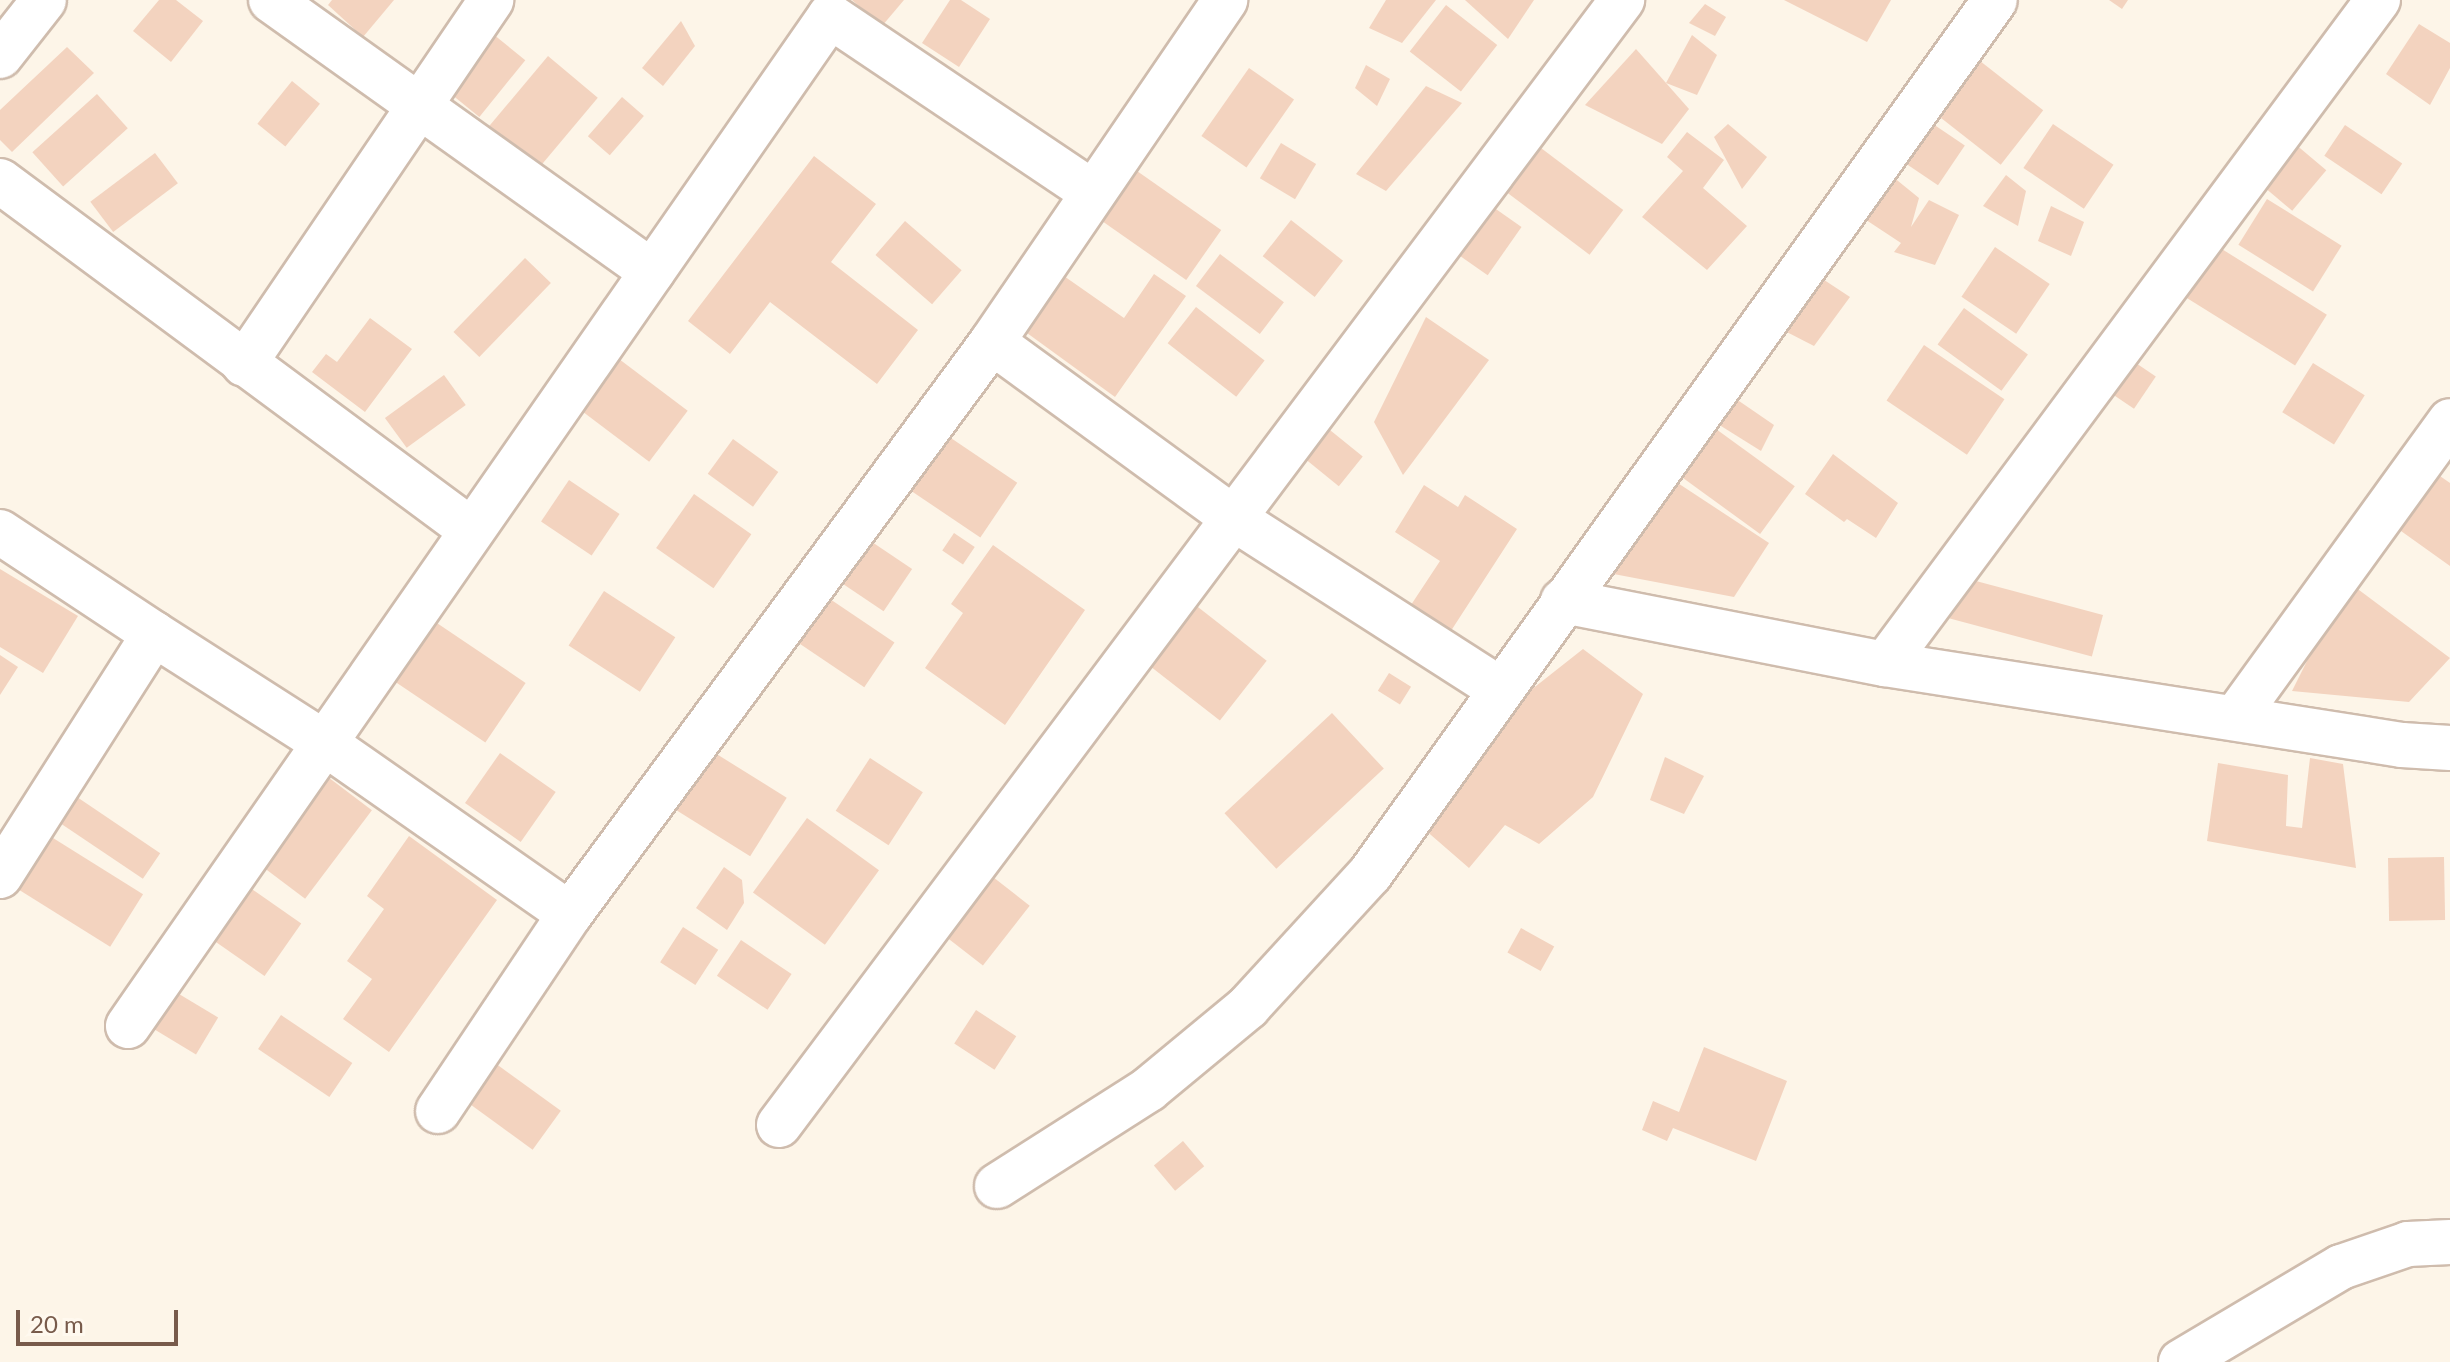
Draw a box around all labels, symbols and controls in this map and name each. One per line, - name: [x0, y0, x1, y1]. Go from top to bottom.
- scale bar: [20, 1294, 182, 1344]
- text: 20 m: [30, 1309, 84, 1338]

